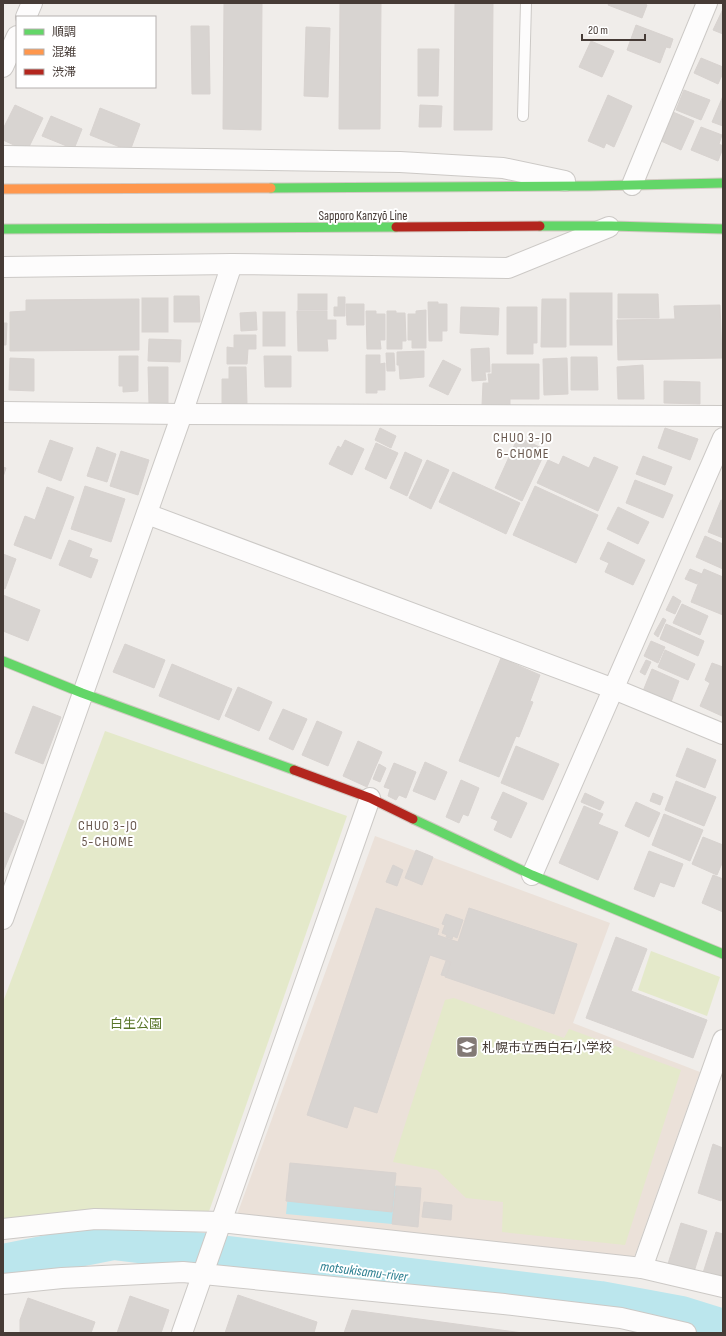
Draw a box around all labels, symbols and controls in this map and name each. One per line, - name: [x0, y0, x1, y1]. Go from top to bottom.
- legend: [16, 16, 156, 88]
- scale bar: [582, 16, 645, 42]
- text: 20 m: [588, 23, 608, 38]
- text: 順調: [52, 25, 76, 40]
- text: 混雑: [52, 45, 76, 60]
- text: 渋滞: [52, 65, 76, 80]
- street label: Sapporo Kanzyō Line: [318, 208, 408, 224]
- district label: CHUO 3-JO 6-CHOME: [493, 429, 553, 462]
- district label: CHUO 3-JO 5-CHOME: [78, 817, 138, 850]
- park label: 白生公園: [110, 1016, 162, 1032]
- school or university icon: 札幌市立西白石小学校: [454, 1034, 480, 1060]
- place label: 札幌市立西白石小学校: [482, 1040, 612, 1056]
- water label: motsukisamu-river: [319, 1258, 410, 1285]

